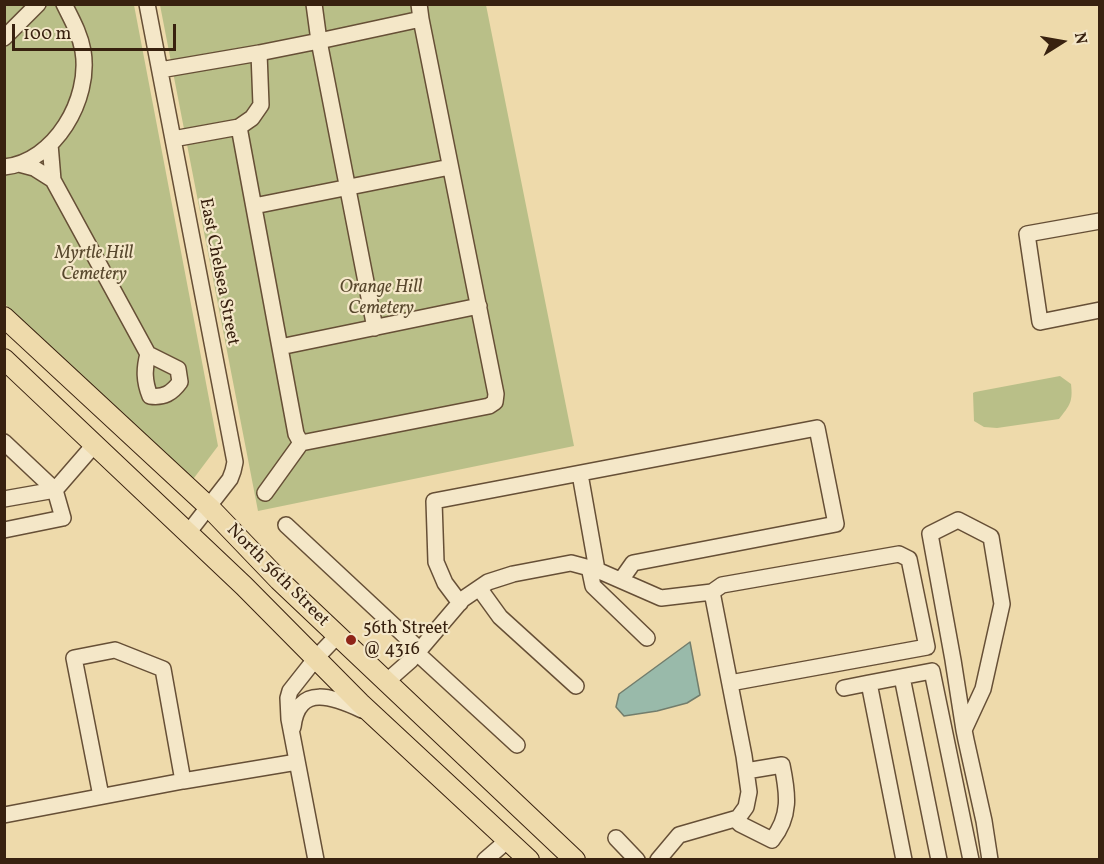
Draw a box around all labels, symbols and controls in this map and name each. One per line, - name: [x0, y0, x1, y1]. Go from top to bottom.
- scale bar: [15, 12, 178, 50]
- north arrow: [1032, 12, 1092, 72]
- text: 100 m: [23, 22, 72, 47]
- text: N: [1068, 31, 1092, 46]
- street label: East Chelsea Street: [193, 196, 243, 348]
- park label: Myrtle Hill Cemetery: [55, 244, 133, 286]
- park label: Orange Hill Cemetery: [340, 278, 422, 320]
- street label: North 56th Street: [221, 520, 333, 632]
- place label: 56th Street @ 4316: [363, 619, 449, 662]
- marker: 56th Street @ 4316: [344, 633, 358, 647]

